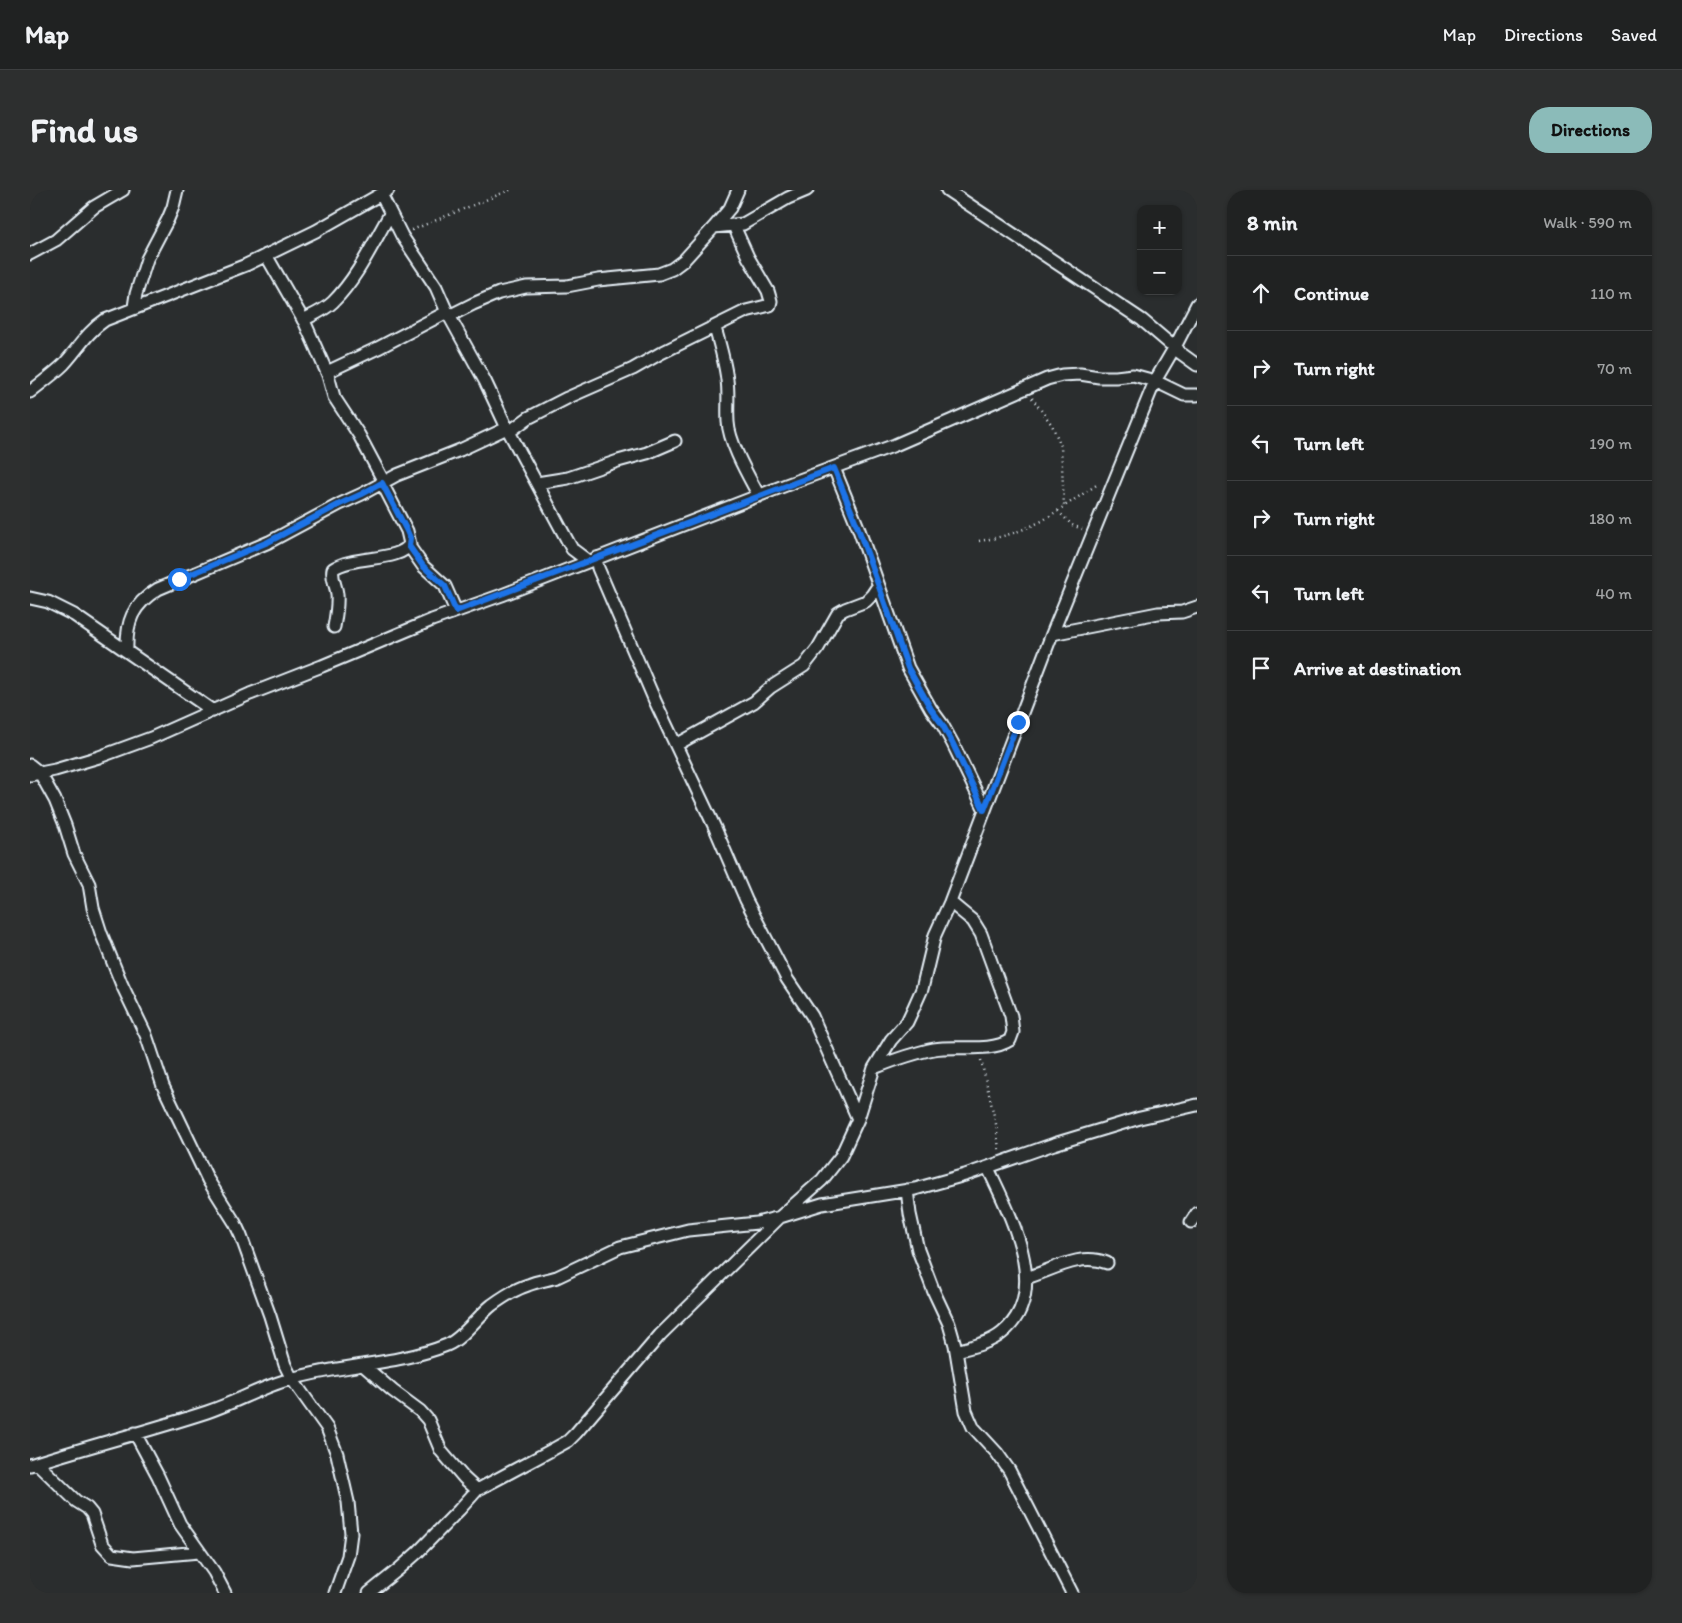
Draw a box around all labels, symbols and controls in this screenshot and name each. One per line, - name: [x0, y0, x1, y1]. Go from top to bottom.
- text: Map: [25, 20, 69, 49]
- text: Map: [1443, 24, 1476, 46]
- text: Directions: [1504, 24, 1583, 46]
- text: Saved: [1611, 24, 1657, 46]
- button: Directions: [1529, 107, 1652, 153]
- text: Find us: [30, 109, 138, 151]
- map controls: [1137, 205, 1182, 295]
- button: +: [1137, 205, 1182, 250]
- text: 8 min: [1247, 210, 1297, 235]
- text: Walk · 590 m: [1543, 213, 1632, 232]
- button: −: [1137, 250, 1182, 295]
- icon: ahead: [1247, 279, 1275, 307]
- text: Continue: [1294, 282, 1369, 305]
- text: 110 m: [1590, 284, 1632, 303]
- icon: right: [1247, 354, 1275, 382]
- text: Turn right: [1294, 357, 1375, 380]
- text: 70 m: [1597, 359, 1632, 378]
- icon: left: [1247, 429, 1275, 457]
- text: Turn left: [1294, 432, 1364, 455]
- text: 190 m: [1589, 434, 1632, 453]
- icon: right: [1247, 504, 1275, 532]
- text: Turn right: [1294, 507, 1375, 530]
- text: 180 m: [1589, 509, 1632, 528]
- route start: [168, 568, 191, 591]
- icon: left: [1247, 579, 1275, 607]
- text: Turn left: [1294, 582, 1364, 605]
- text: 40 m: [1595, 584, 1632, 603]
- icon: arrive: [1247, 654, 1275, 682]
- text: Arrive at destination: [1294, 657, 1461, 680]
- route end: [1007, 711, 1030, 734]

